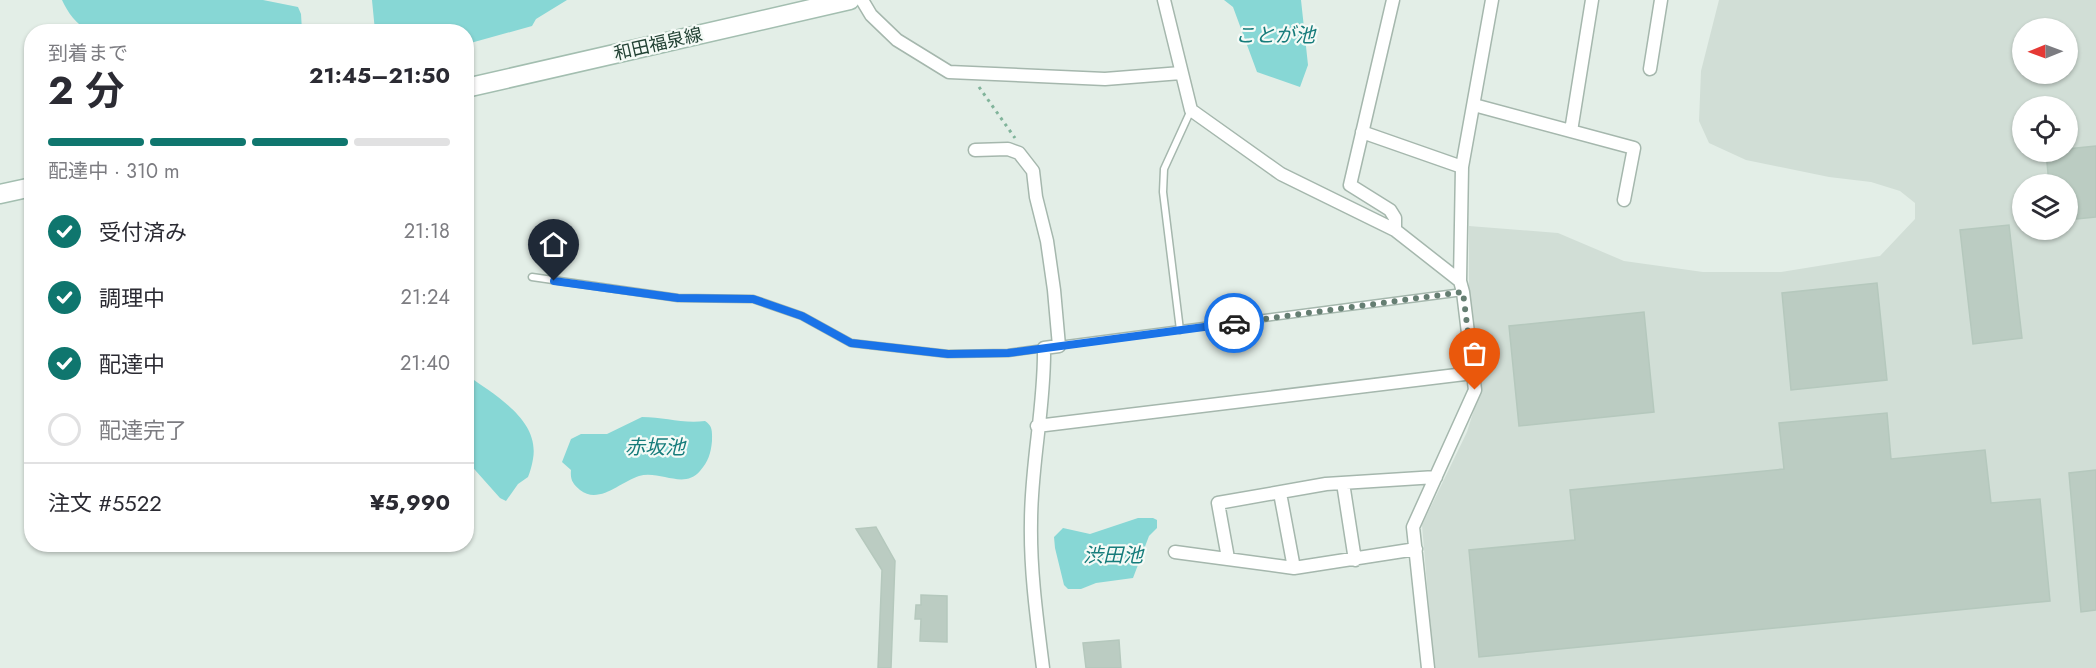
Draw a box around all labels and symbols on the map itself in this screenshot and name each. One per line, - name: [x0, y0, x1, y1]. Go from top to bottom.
- north arrow: [2012, 18, 2078, 84]
- street label: 和田福泉線: [611, 21, 705, 67]
- water label: ことが池: [1235, 21, 1317, 50]
- pin: [528, 219, 579, 281]
- courier: [1204, 293, 1264, 353]
- pin: [1449, 328, 1500, 390]
- water label: 赤坂池: [625, 433, 687, 462]
- water label: 渋田池: [1083, 541, 1145, 570]

